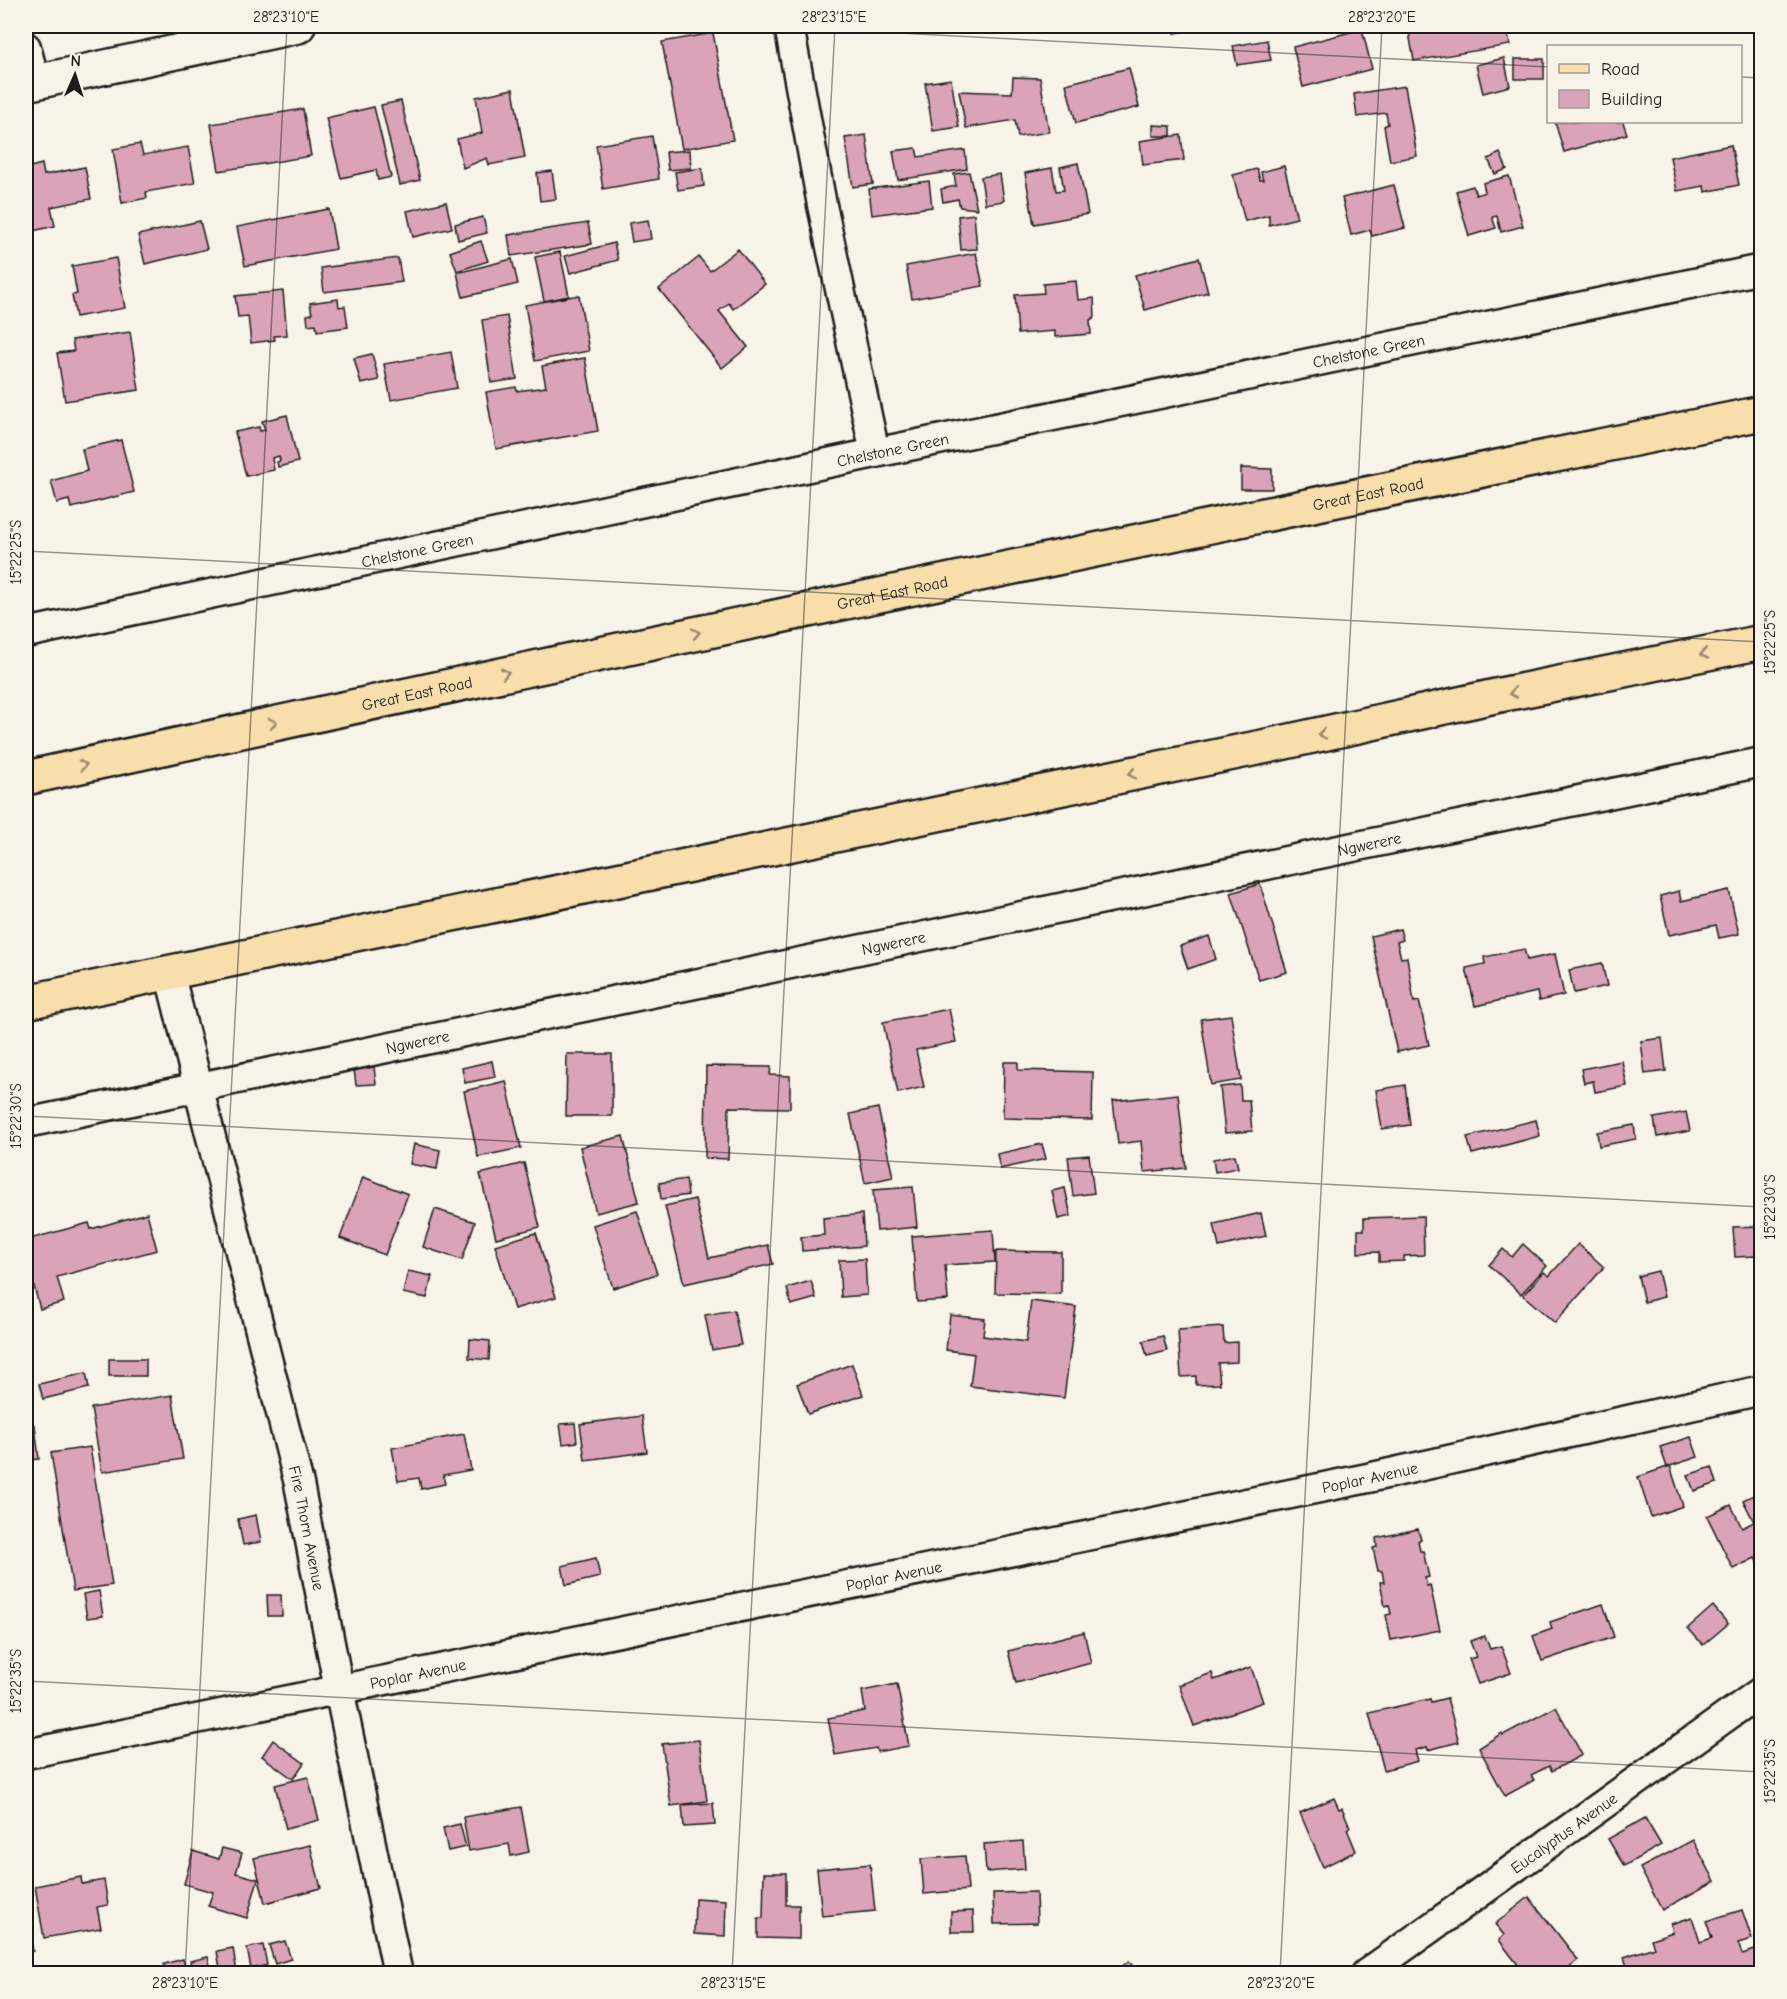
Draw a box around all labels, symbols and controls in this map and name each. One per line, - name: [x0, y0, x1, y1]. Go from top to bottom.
- text: 28°23'10"E: [253, 8, 319, 26]
- text: 28°23'15"E: [802, 8, 866, 26]
- text: 28°23'20"E: [1348, 8, 1416, 26]
- north arrow: [45, 45, 105, 105]
- legend: [1547, 45, 1742, 123]
- text: N: [70, 52, 81, 70]
- text: Road: [1601, 59, 1640, 80]
- text: Building: [1601, 89, 1663, 110]
- street label: Chelstone Green: [1311, 331, 1426, 372]
- street label: Chelstone Green: [835, 430, 951, 471]
- street label: Great East Road: [1311, 474, 1425, 515]
- text: 15°22'25"S: [7, 520, 25, 584]
- street label: Chelstone Green: [360, 530, 475, 572]
- street label: Great East Road: [835, 573, 950, 614]
- text: 15°22'25"S: [1761, 610, 1779, 674]
- one-way arrow: [690, 627, 700, 640]
- one-way arrow: [1699, 647, 1709, 660]
- one-way arrow: [499, 667, 509, 680]
- street label: Great East Road: [360, 673, 474, 715]
- one-way arrow: [1508, 685, 1518, 698]
- one-way arrow: [268, 718, 278, 731]
- one-way arrow: [1318, 727, 1328, 740]
- one-way arrow: [77, 759, 87, 772]
- one-way arrow: [1127, 767, 1137, 780]
- street label: Ngwerere: [1336, 829, 1403, 860]
- street label: Ngwerere: [860, 928, 927, 959]
- street label: Ngwerere: [384, 1027, 451, 1058]
- text: 15°22'30"S: [7, 1083, 25, 1149]
- text: 15°22'30"S: [1761, 1174, 1779, 1240]
- street label: Poplar Avenue: [1320, 1459, 1420, 1497]
- street label: Fire Thorn Avenue: [285, 1464, 328, 1592]
- street label: Poplar Avenue: [844, 1558, 944, 1595]
- text: 15°22'35"S: [7, 1649, 25, 1713]
- street label: Poplar Avenue: [368, 1656, 468, 1693]
- text: 15°22'35"S: [1761, 1739, 1779, 1803]
- street label: Eucalyptus Avenue: [1508, 1789, 1621, 1878]
- text: 28°23'10"E: [152, 1974, 218, 1992]
- text: 28°23'15"E: [701, 1974, 765, 1992]
- text: 28°23'20"E: [1247, 1974, 1315, 1992]

